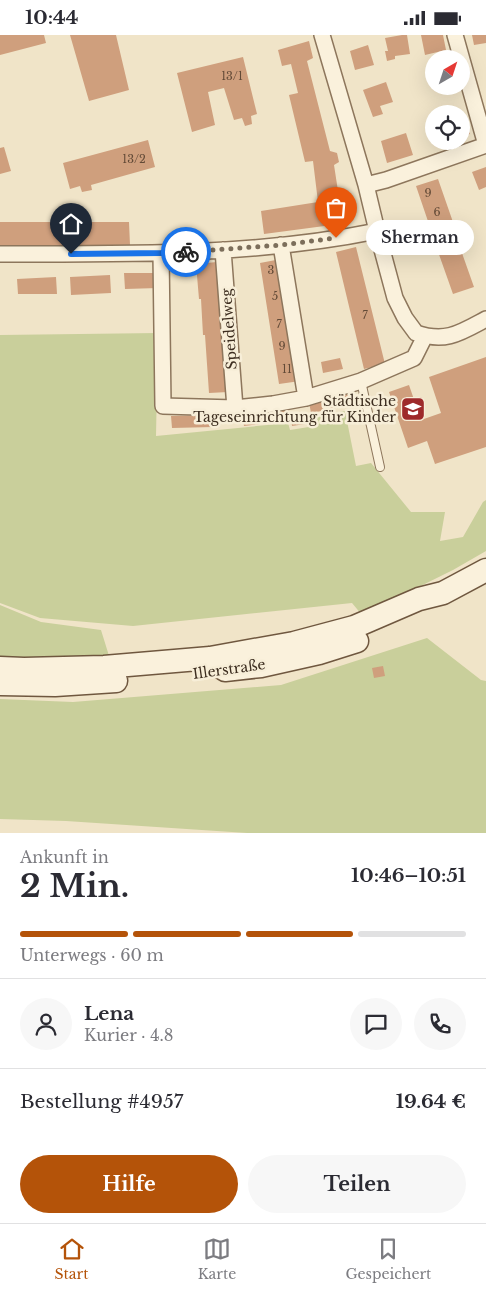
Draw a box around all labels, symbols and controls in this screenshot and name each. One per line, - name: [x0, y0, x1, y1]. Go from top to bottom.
- text: 10:44: [25, 6, 78, 29]
- north arrow: [425, 50, 470, 95]
- map controls: [425, 50, 470, 150]
- house number: 13/1: [221, 69, 243, 83]
- button: locate: [425, 105, 470, 150]
- house number: 13/2: [122, 152, 146, 166]
- house number: 9: [424, 186, 432, 200]
- pin: [315, 187, 357, 238]
- icon: bag: [322, 194, 350, 222]
- pin: [50, 203, 92, 254]
- house number: 6: [433, 205, 441, 219]
- icon: home: [57, 210, 85, 238]
- callout: Sherman: [366, 221, 474, 255]
- courier: [161, 227, 211, 277]
- text: Sherman: [381, 227, 459, 247]
- icon: bike: [172, 238, 200, 266]
- house number: 3: [268, 263, 275, 277]
- street label: Speidelweg: [217, 287, 241, 370]
- house number: 5: [272, 289, 278, 303]
- house number: 7: [362, 308, 368, 322]
- house number: 7: [276, 317, 282, 331]
- house number: 9: [278, 339, 286, 353]
- house number: 11: [282, 362, 292, 376]
- place label: Städtische Tageseinrichtung für Kinder: [193, 392, 396, 426]
- school or university icon: Städtische Tageseinrichtung für Kinder: [400, 396, 426, 422]
- street label: Illerstraße: [191, 655, 267, 683]
- text: Ankunft in: [20, 847, 109, 867]
- text: 10:46–10:51: [351, 864, 466, 887]
- text: 2 Min.: [20, 866, 129, 906]
- text: Unterwegs · 60 m: [20, 945, 164, 965]
- button: person: [20, 998, 72, 1050]
- button: chat: [350, 998, 402, 1050]
- button: phone: [414, 998, 466, 1050]
- text: Lena: [84, 1002, 134, 1025]
- text: Kurier · 4.8: [84, 1025, 174, 1045]
- text: Bestellung #4957: [20, 1090, 183, 1113]
- text: 19.64 €: [396, 1090, 466, 1113]
- button: Hilfe: [20, 1155, 238, 1213]
- button: Teilen: [248, 1155, 466, 1213]
- tab: Start: [55, 1235, 89, 1283]
- tab: Karte: [198, 1235, 236, 1283]
- tab: Gespeichert: [345, 1235, 431, 1283]

